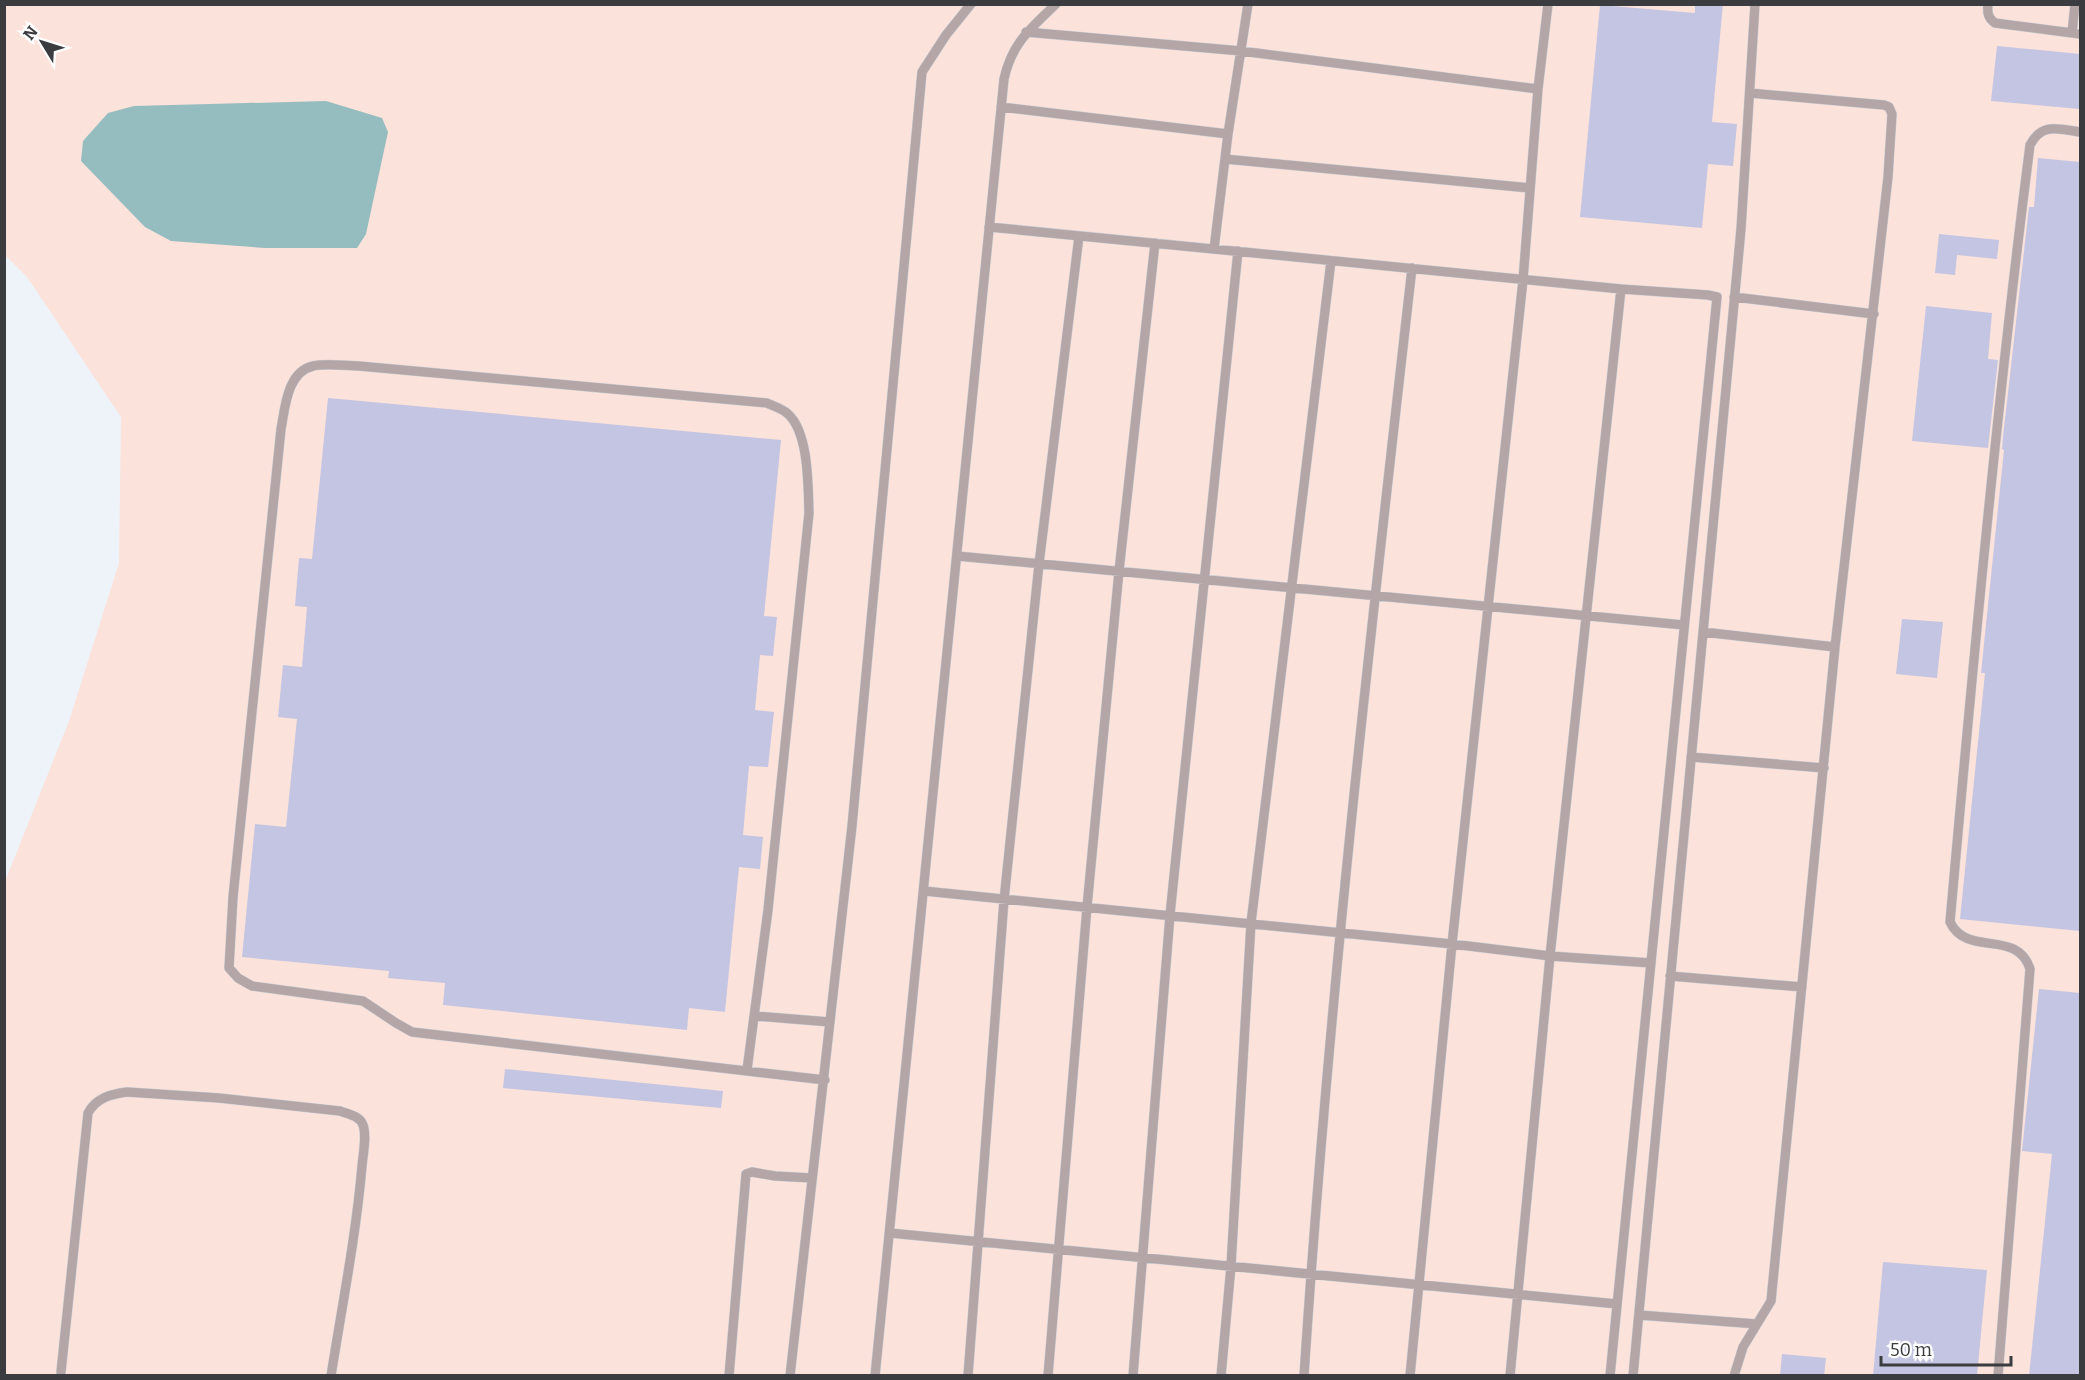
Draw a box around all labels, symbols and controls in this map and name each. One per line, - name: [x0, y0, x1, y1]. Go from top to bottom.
- north arrow: [12, 12, 72, 72]
- text: N: [19, 22, 42, 44]
- scale bar: [1881, 1329, 2012, 1367]
- text: 50 m: [1890, 1339, 1932, 1361]

